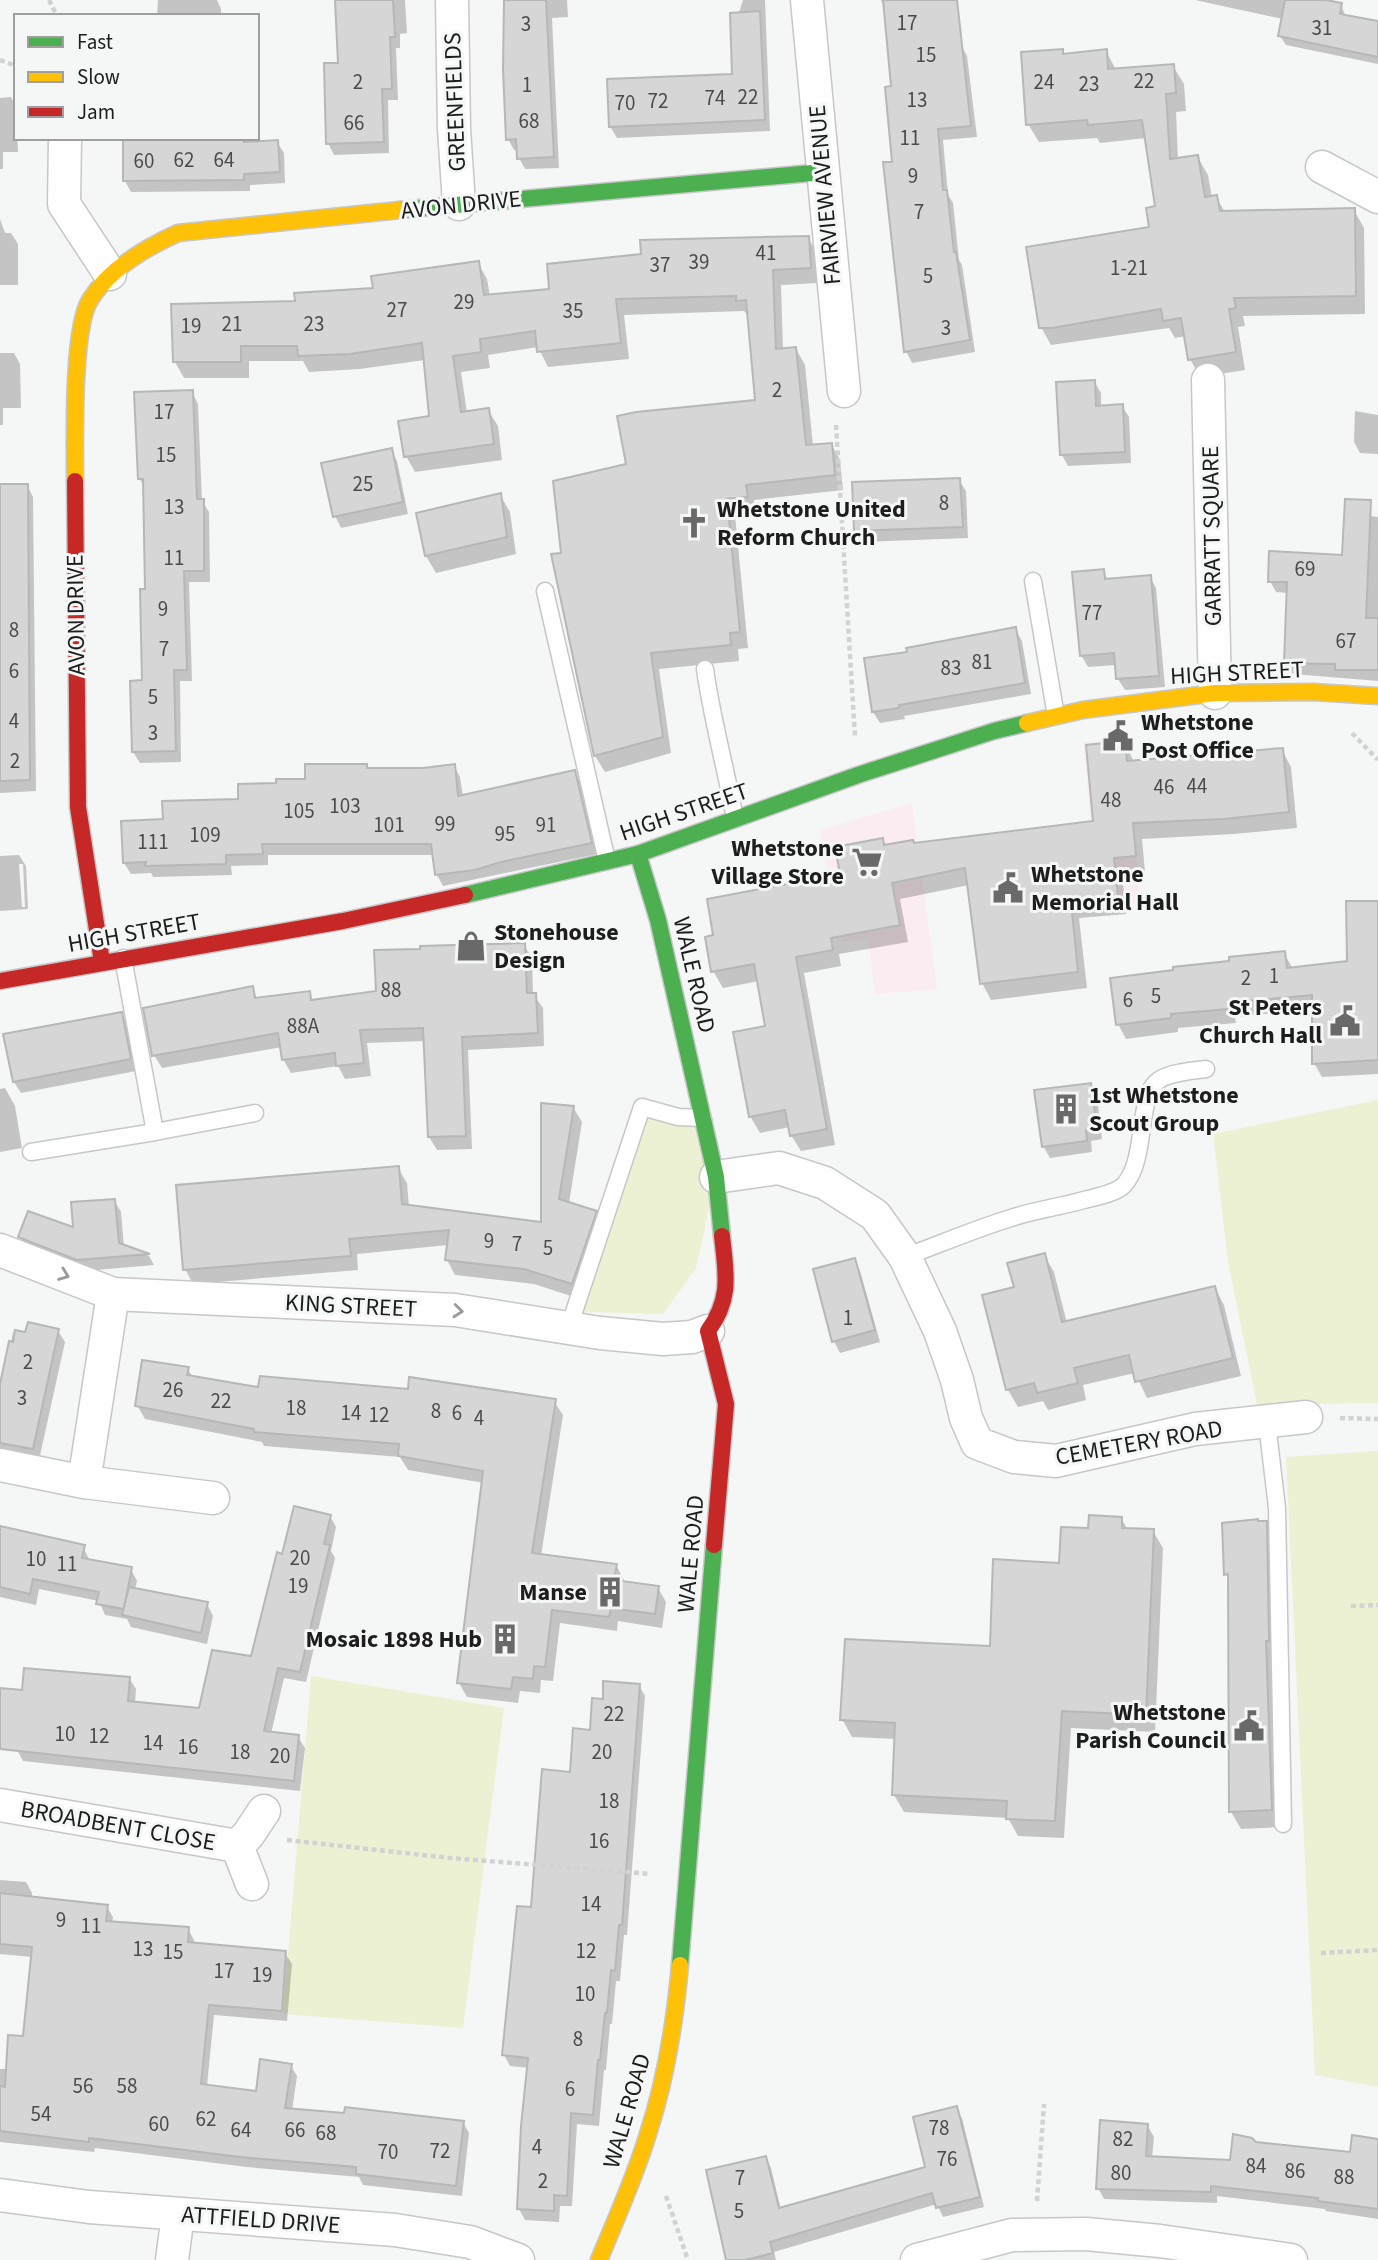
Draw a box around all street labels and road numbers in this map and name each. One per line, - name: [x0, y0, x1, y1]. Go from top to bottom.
- street label: GREENFIELDS: [435, 32, 475, 172]
- street label: FAIRVIEW AVENUE: [800, 104, 850, 286]
- street label: AVON DRIVE: [399, 181, 523, 229]
- street label: GARRATT SQUARE: [1193, 446, 1231, 626]
- street label: AVON DRIVE: [57, 554, 95, 676]
- street label: HIGH STREET: [1169, 652, 1305, 694]
- street label: HIGH STREET: [615, 774, 753, 850]
- street label: HIGH STREET: [65, 904, 203, 962]
- street label: WALE ROAD: [664, 913, 724, 1037]
- street label: KING STREET: [284, 1285, 418, 1327]
- street label: CEMETERY ROAD: [1053, 1411, 1225, 1475]
- street label: WALE ROAD: [668, 1494, 714, 1614]
- street label: BROADBENT CLOSE: [18, 1792, 218, 1860]
- street label: WALE ROAD: [594, 2049, 660, 2173]
- street label: ATTFIELD DRIVE: [180, 2197, 342, 2243]

